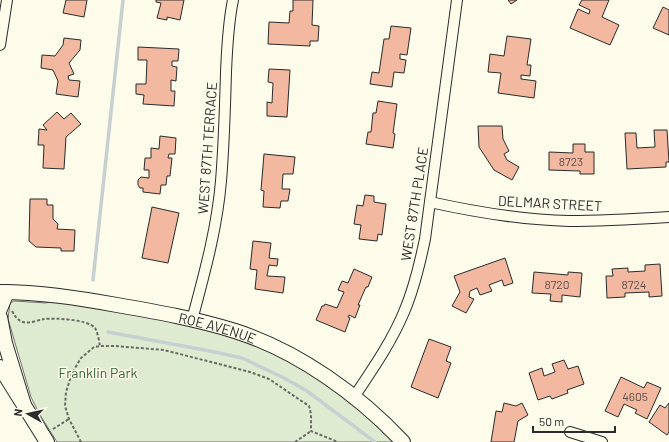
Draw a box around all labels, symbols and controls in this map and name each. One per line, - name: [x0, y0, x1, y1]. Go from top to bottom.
- street label: WEST 87TH TERRACE: [194, 81, 220, 215]
- street label: WEST 87TH PLACE: [397, 146, 431, 262]
- house number: 8723: [559, 154, 583, 168]
- street label: DELMAR STREET: [497, 192, 603, 214]
- house number: 8720: [544, 277, 570, 291]
- house number: 8724: [622, 277, 646, 291]
- street label: ROE AVENUE: [177, 308, 259, 346]
- park label: Franklin Park: [58, 364, 138, 381]
- house number: 4605: [622, 389, 648, 403]
- north arrow: [8, 394, 48, 434]
- text: N: [11, 408, 25, 417]
- scale bar: [533, 408, 615, 434]
- text: 50 m: [539, 414, 564, 428]

